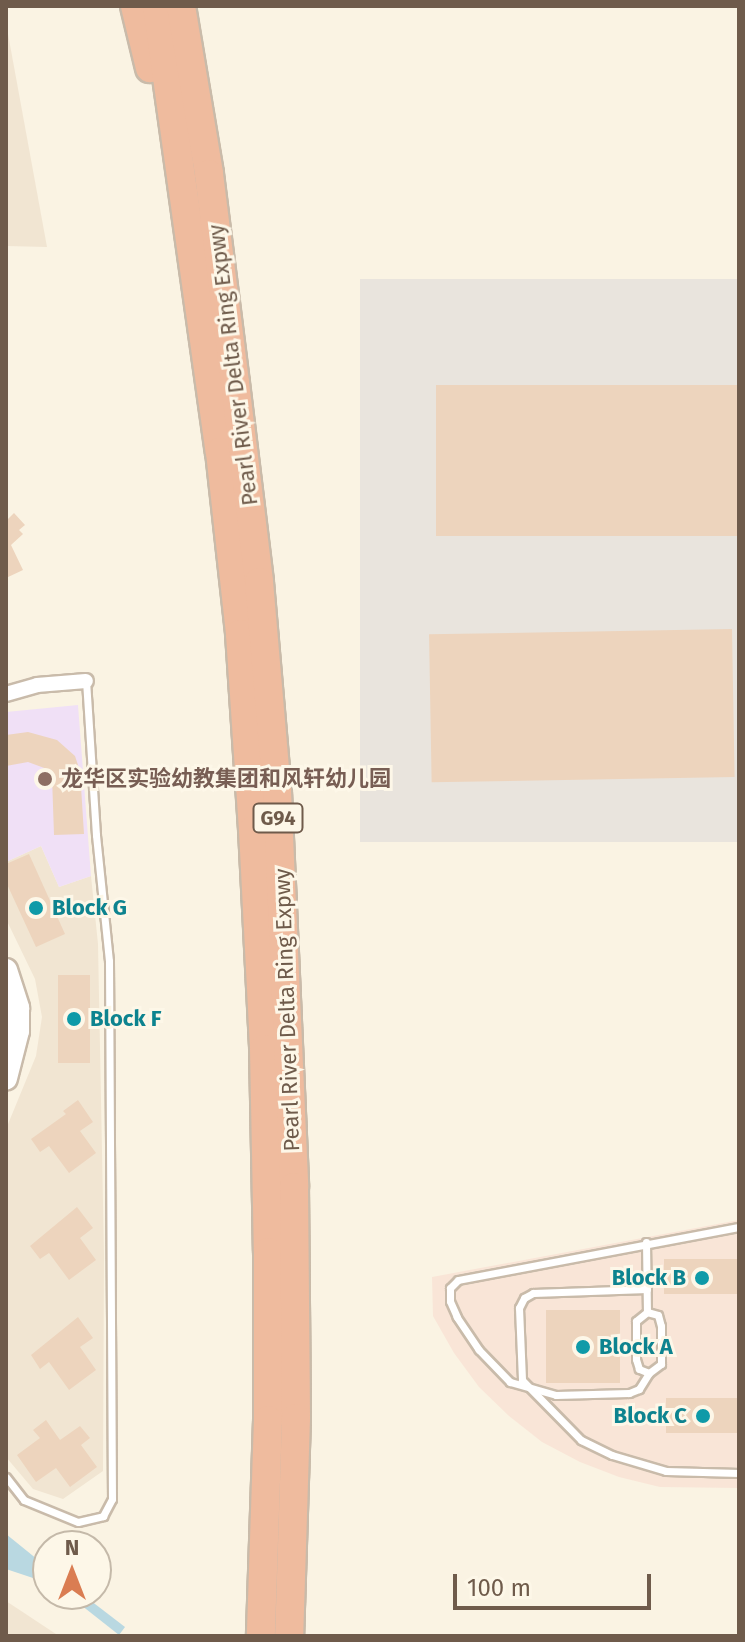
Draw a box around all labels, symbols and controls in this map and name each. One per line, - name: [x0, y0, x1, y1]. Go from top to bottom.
- street label: Pearl River Delta Ring Expwy: [203, 223, 263, 507]
- place label: 龙华区实验幼教集团和风轩幼儿园: [61, 766, 391, 792]
- marker: 龙华区实验幼教集团和风轩幼儿园: [36, 770, 54, 788]
- road number: G94: [252, 802, 304, 834]
- street label: Pearl River Delta Ring Expwy: [269, 868, 305, 1152]
- place label: Block G: [52, 895, 127, 921]
- marker: Block G: [27, 899, 45, 917]
- place label: Block F: [90, 1006, 161, 1032]
- marker: Block F: [65, 1010, 83, 1028]
- place label: Block B: [612, 1265, 686, 1291]
- marker: Block B: [693, 1269, 711, 1287]
- place label: Block A: [599, 1334, 673, 1360]
- marker: Block A: [574, 1338, 592, 1356]
- place label: Block C: [614, 1403, 687, 1429]
- marker: Block C: [694, 1407, 712, 1425]
- north arrow: [32, 1530, 112, 1610]
- text: N: [65, 1534, 79, 1561]
- scale bar: [457, 1558, 655, 1608]
- text: 100 m: [467, 1574, 531, 1602]

